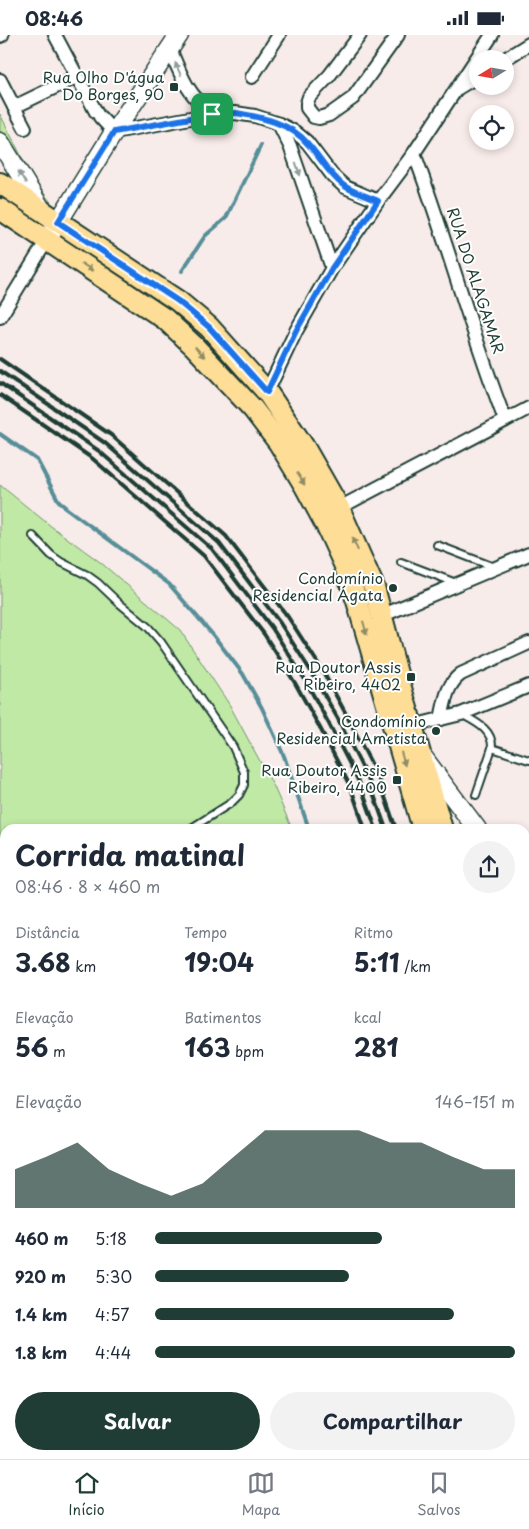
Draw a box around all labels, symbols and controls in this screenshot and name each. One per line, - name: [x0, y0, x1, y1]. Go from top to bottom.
- text: 08:46: [25, 4, 83, 32]
- north arrow: [469, 50, 514, 95]
- map controls: [469, 50, 514, 150]
- one-way arrow: [174, 62, 182, 76]
- place label: Rua Olho D'água Do Borges, 90: [43, 65, 165, 105]
- marker: Rua Olho D'água Do Borges, 90: [168, 81, 180, 93]
- pin: [191, 93, 233, 135]
- icon: arrive: [198, 100, 226, 128]
- button: locate: [469, 105, 514, 150]
- one-way arrow: [294, 162, 302, 177]
- one-way arrow: [17, 170, 26, 184]
- street label: RUA DO ALAGAMAR: [442, 204, 511, 357]
- one-way arrow: [80, 262, 94, 272]
- one-way arrow: [194, 346, 206, 358]
- one-way arrow: [296, 472, 306, 485]
- one-way arrow: [350, 537, 358, 551]
- place label: Condomínio Residencial Ágata: [253, 566, 384, 606]
- marker: Condomínio Residencial Ágata: [387, 582, 399, 594]
- one-way arrow: [361, 620, 369, 635]
- place label: Rua Doutor Assis Ribeiro, 4402: [275, 655, 401, 695]
- marker: Rua Doutor Assis Ribeiro, 4402: [405, 671, 417, 683]
- place label: Condomínio Residencial Ametista: [276, 709, 427, 749]
- marker: Condomínio Residencial Ametista: [430, 725, 442, 737]
- one-way arrow: [400, 752, 408, 767]
- place label: Rua Doutor Assis Ribeiro, 4400: [261, 758, 387, 798]
- marker: Rua Doutor Assis Ribeiro, 4400: [391, 774, 403, 786]
- text: Corrida matinal: [15, 833, 245, 876]
- button: share: [463, 841, 515, 893]
- text: 08:46 · 8 × 460 m: [15, 874, 160, 898]
- text: Distância: [15, 922, 80, 943]
- text: Tempo: [184, 922, 227, 943]
- text: Ritmo: [354, 922, 393, 943]
- text: 3.68: [15, 943, 71, 981]
- text: 19:04: [184, 943, 254, 981]
- text: 5:11: [354, 943, 400, 981]
- text: km: [71, 956, 96, 977]
- text: /km: [400, 956, 431, 977]
- text: Elevação: [15, 1007, 74, 1028]
- text: Batimentos: [184, 1007, 261, 1028]
- text: kcal: [354, 1007, 382, 1028]
- text: 56: [15, 1028, 48, 1066]
- text: 163: [184, 1028, 231, 1066]
- text: 281: [354, 1028, 398, 1066]
- text: m: [48, 1041, 66, 1062]
- text: bpm: [231, 1041, 264, 1062]
- text: Elevação: [15, 1089, 82, 1113]
- text: 146–151 m: [435, 1089, 515, 1113]
- text: 460 m: [15, 1226, 68, 1250]
- text: 5:18: [95, 1226, 127, 1250]
- text: 920 m: [15, 1264, 66, 1288]
- text: 5:30: [95, 1264, 132, 1288]
- text: 1.4 km: [15, 1302, 67, 1326]
- text: 4:57: [95, 1302, 129, 1326]
- text: 1.8 km: [15, 1340, 67, 1364]
- text: 4:44: [95, 1340, 131, 1364]
- button: Salvar: [15, 1392, 260, 1450]
- button: Compartilhar: [270, 1392, 515, 1450]
- tab: Início: [69, 1469, 105, 1520]
- tab: Mapa: [242, 1469, 280, 1520]
- tab: Salvos: [417, 1469, 460, 1520]

